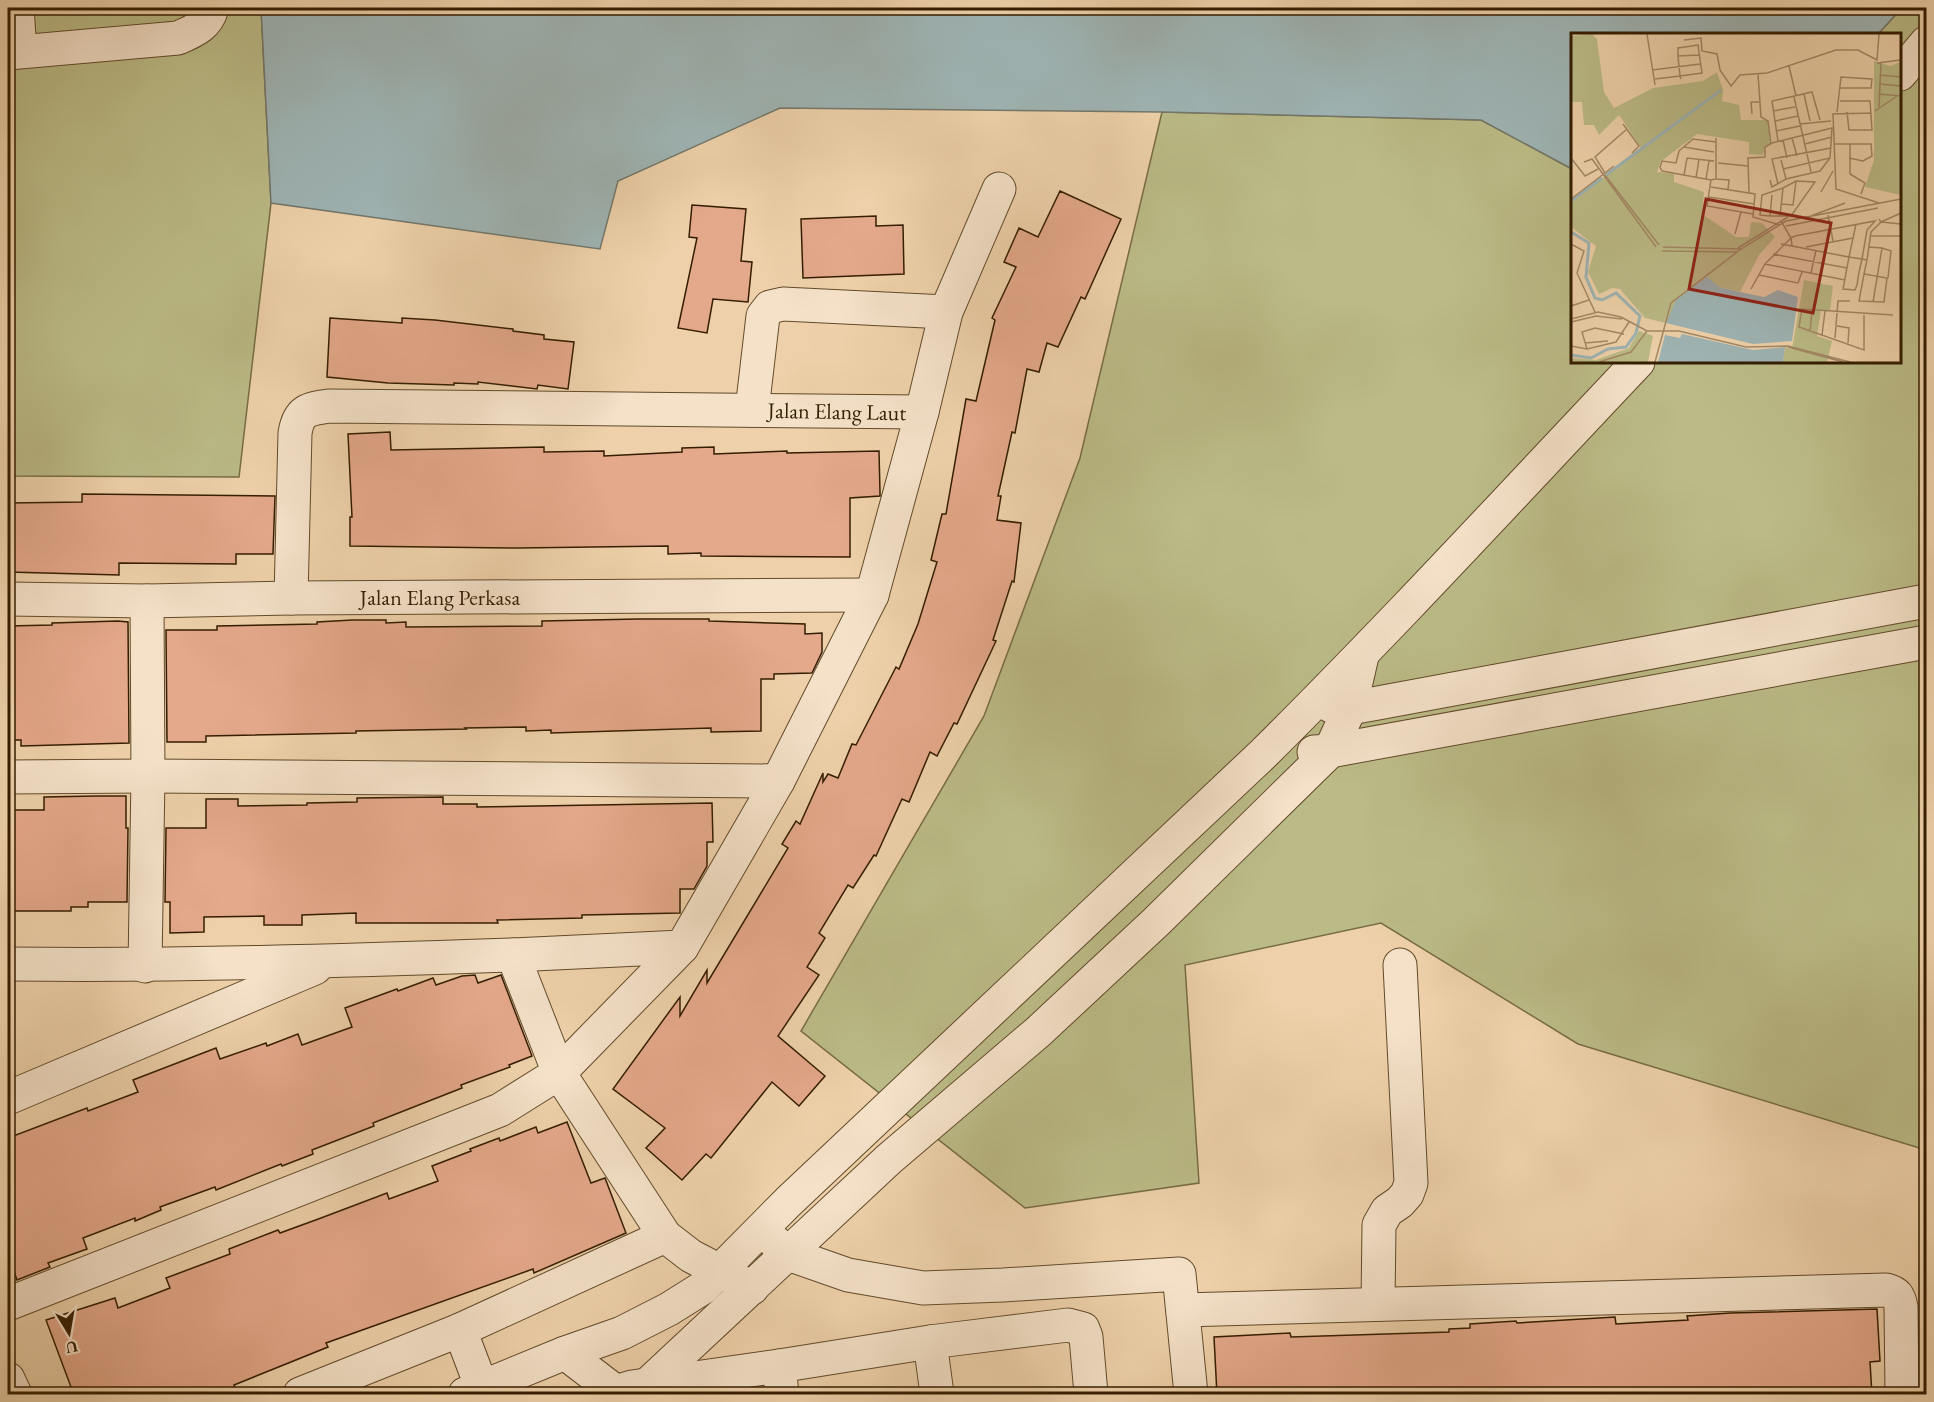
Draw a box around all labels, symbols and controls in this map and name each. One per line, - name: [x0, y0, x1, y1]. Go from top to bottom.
- inset map: [1571, 33, 1901, 363]
- street label: Jalan Elang Laut: [765, 396, 907, 427]
- street label: Jalan Elang Perkasa: [358, 583, 520, 612]
- north arrow: [39, 1303, 99, 1363]
- text: U: [64, 1336, 80, 1359]

